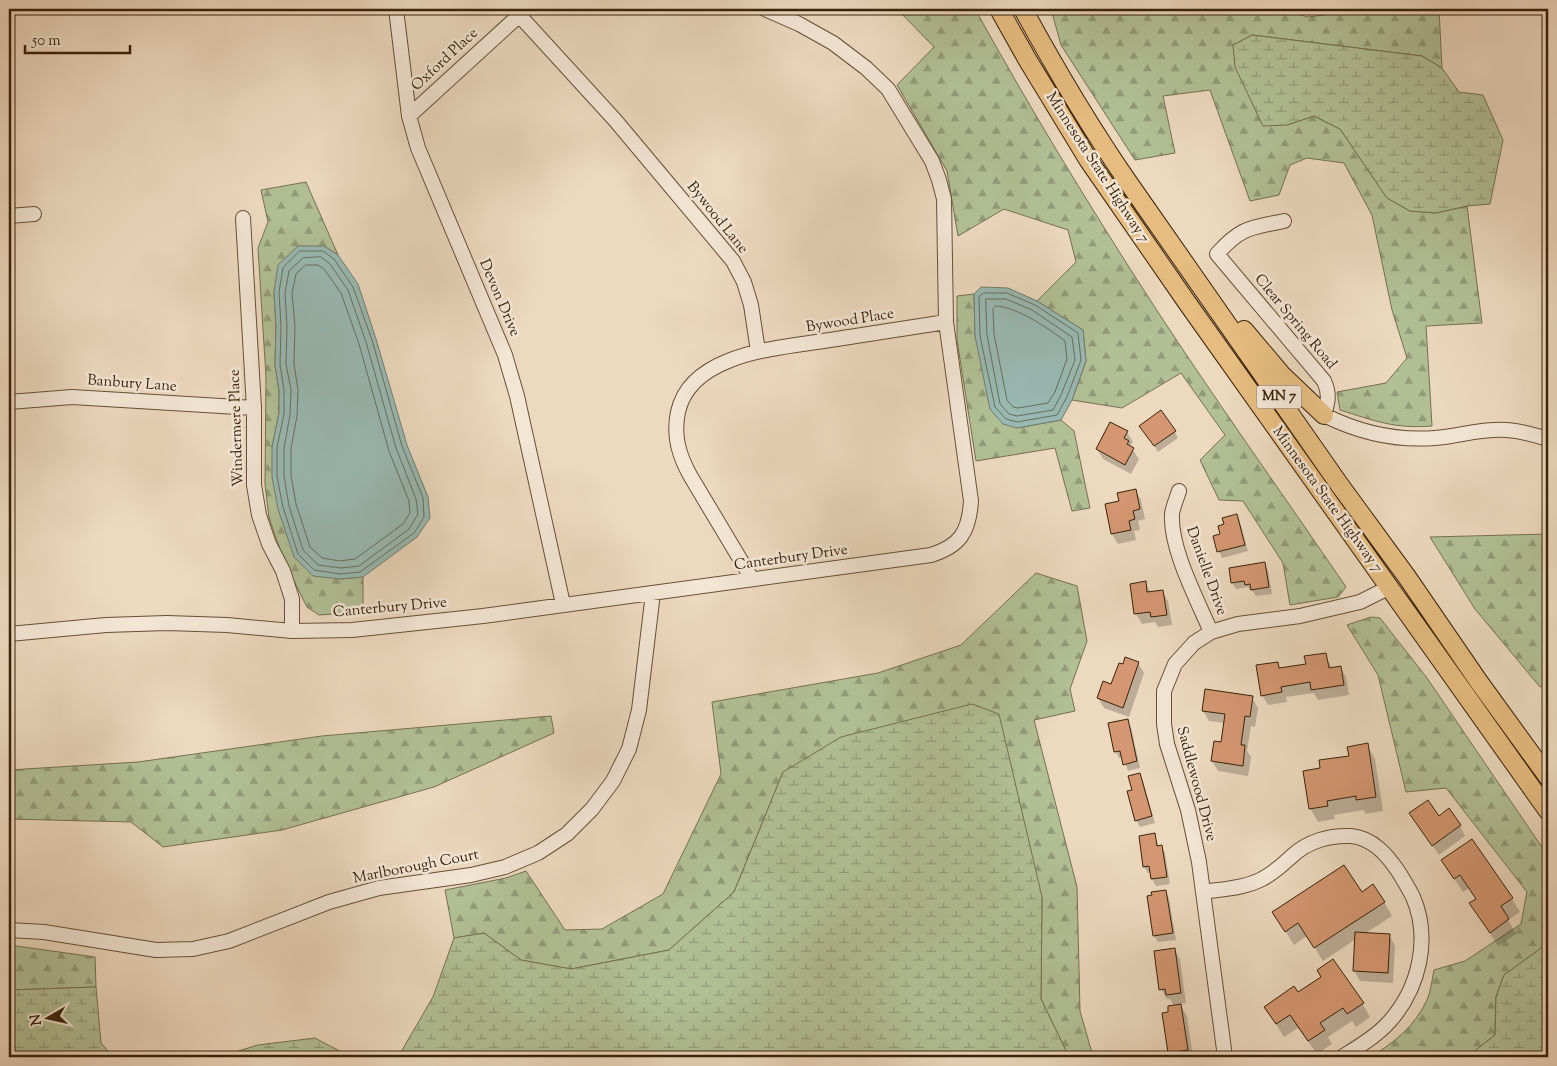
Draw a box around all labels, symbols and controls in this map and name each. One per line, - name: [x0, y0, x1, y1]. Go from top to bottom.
- scale bar: [25, 22, 130, 54]
- street label: Oxford Place: [407, 24, 483, 96]
- text: 50 m: [31, 31, 61, 52]
- street label: Minnesota State Highway 7: [1040, 88, 1154, 248]
- street label: Bywood Lane: [681, 177, 753, 259]
- street label: Devon Drive: [473, 256, 525, 340]
- street label: Clear Spring Road: [1249, 270, 1342, 375]
- street label: Bywood Place: [804, 304, 896, 338]
- street label: Windermere Place: [224, 369, 250, 487]
- street label: Banbury Lane: [86, 370, 178, 398]
- road number: MN 7: [1256, 386, 1302, 408]
- street label: Minnesota State Highway 7: [1267, 423, 1388, 578]
- street label: Danielle Drive: [1180, 524, 1232, 618]
- street label: Canterbury Drive: [733, 540, 849, 576]
- street label: Canterbury Drive: [332, 593, 448, 623]
- street label: Saddlewood Drive: [1171, 724, 1221, 844]
- street label: Marlborough Court: [351, 844, 481, 890]
- north arrow: [22, 994, 72, 1044]
- text: N: [26, 1013, 48, 1027]

